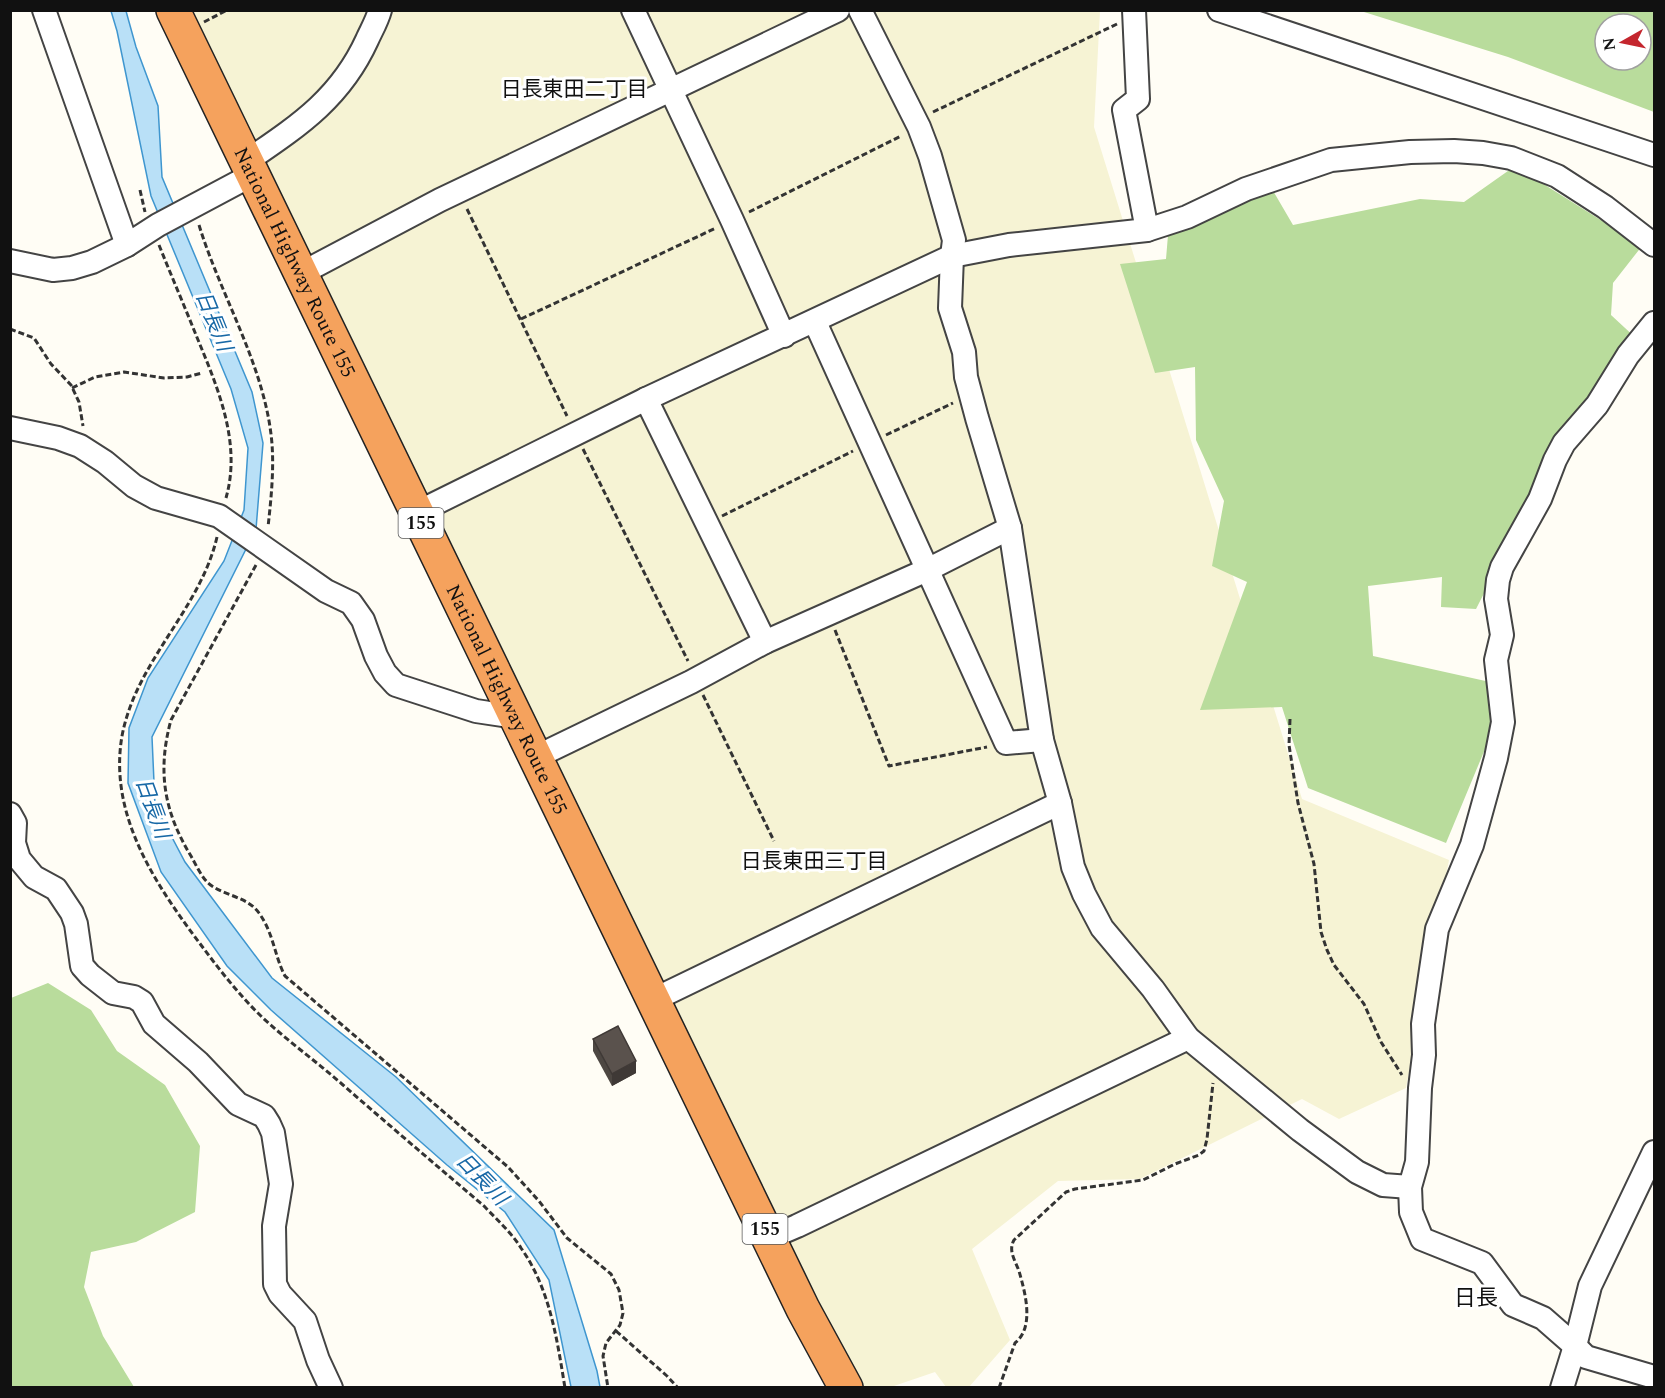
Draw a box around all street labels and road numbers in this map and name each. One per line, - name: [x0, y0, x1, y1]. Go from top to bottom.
- street label: National Highway Route 155: [226, 142, 363, 383]
- road number: 155: [398, 508, 444, 538]
- street label: National Highway Route 155: [438, 579, 575, 820]
- road number: 155: [742, 1214, 788, 1244]

